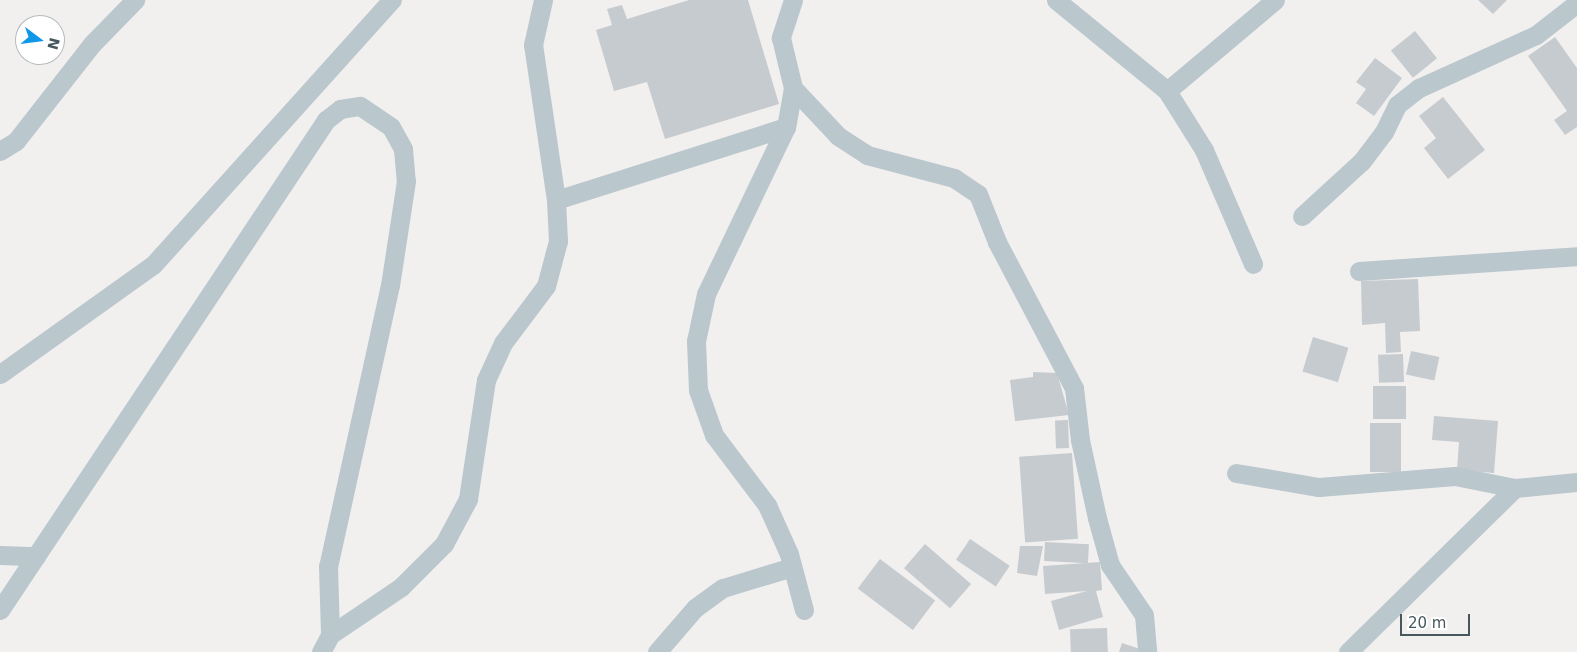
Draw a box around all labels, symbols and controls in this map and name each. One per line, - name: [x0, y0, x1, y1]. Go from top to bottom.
- north arrow: [15, 15, 65, 65]
- text: N: [44, 36, 63, 51]
- scale bar: [1402, 604, 1472, 636]
- text: 20 m: [1408, 614, 1446, 632]

